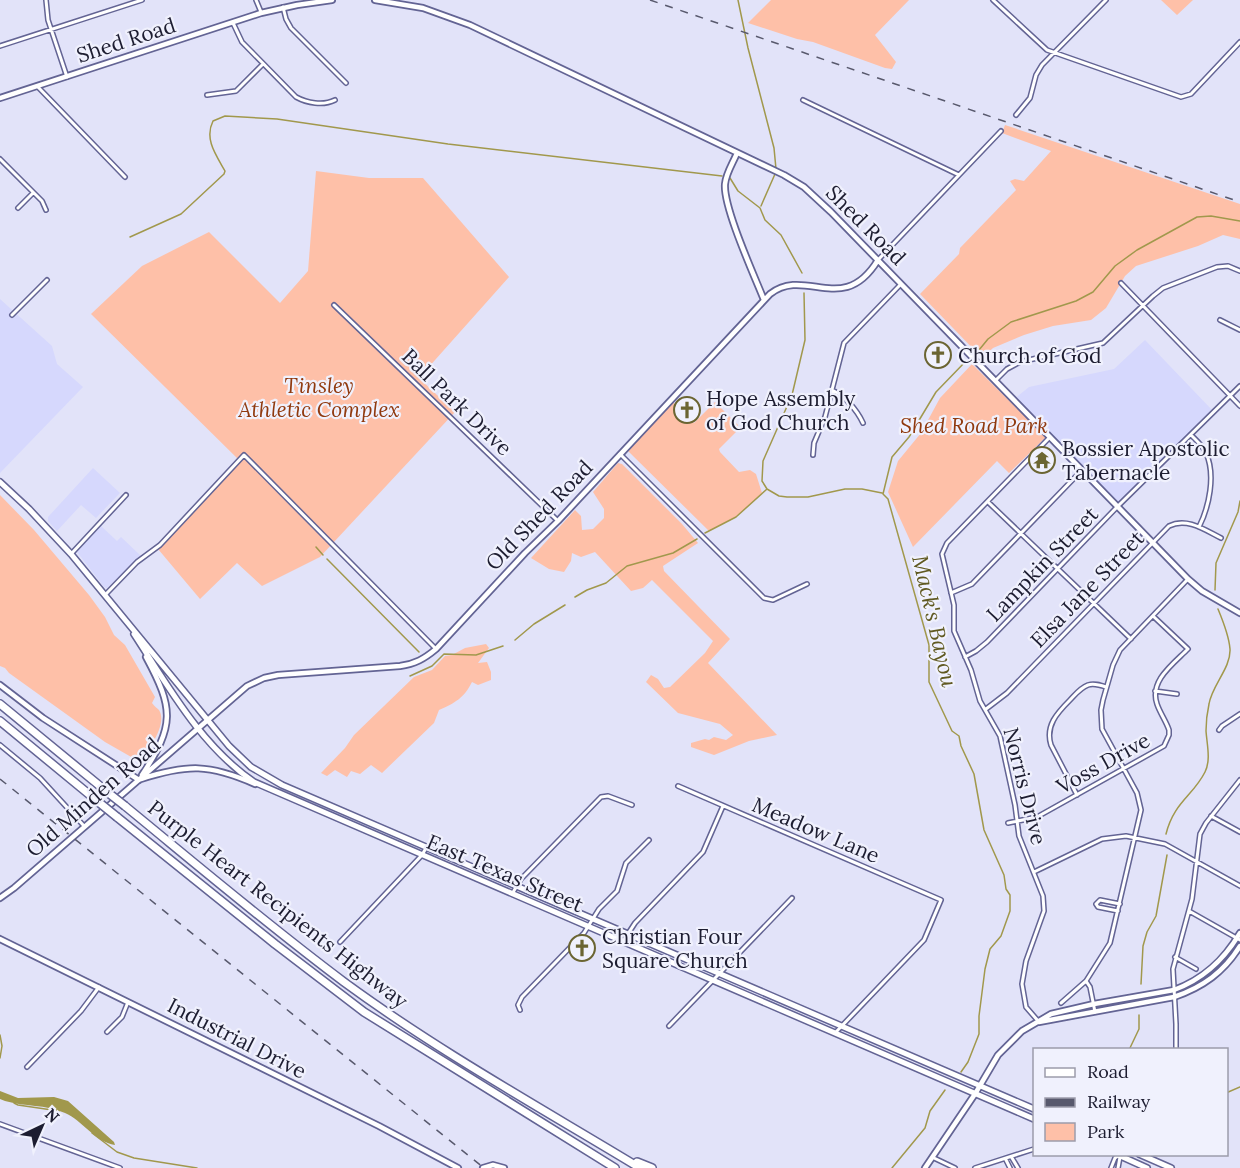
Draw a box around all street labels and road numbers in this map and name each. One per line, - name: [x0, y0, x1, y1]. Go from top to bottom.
- street label: Shed Road: [73, 11, 179, 69]
- street label: Shed Road: [820, 179, 912, 271]
- street label: Ball Park Drive: [396, 343, 518, 461]
- street label: Old Shed Road: [480, 454, 598, 576]
- street label: Lampkin Street: [980, 500, 1104, 627]
- street label: Elsa Jane Street: [1024, 524, 1150, 653]
- street label: Norris Drive: [997, 725, 1053, 847]
- street label: Voss Drive: [1051, 726, 1154, 800]
- street label: Old Minden Road: [20, 731, 166, 863]
- street label: Meadow Lane: [748, 791, 884, 869]
- street label: Purple Heart Recipients Highway: [143, 794, 413, 1014]
- street label: East Texas Street: [423, 828, 588, 919]
- street label: Industrial Drive: [163, 991, 311, 1085]

